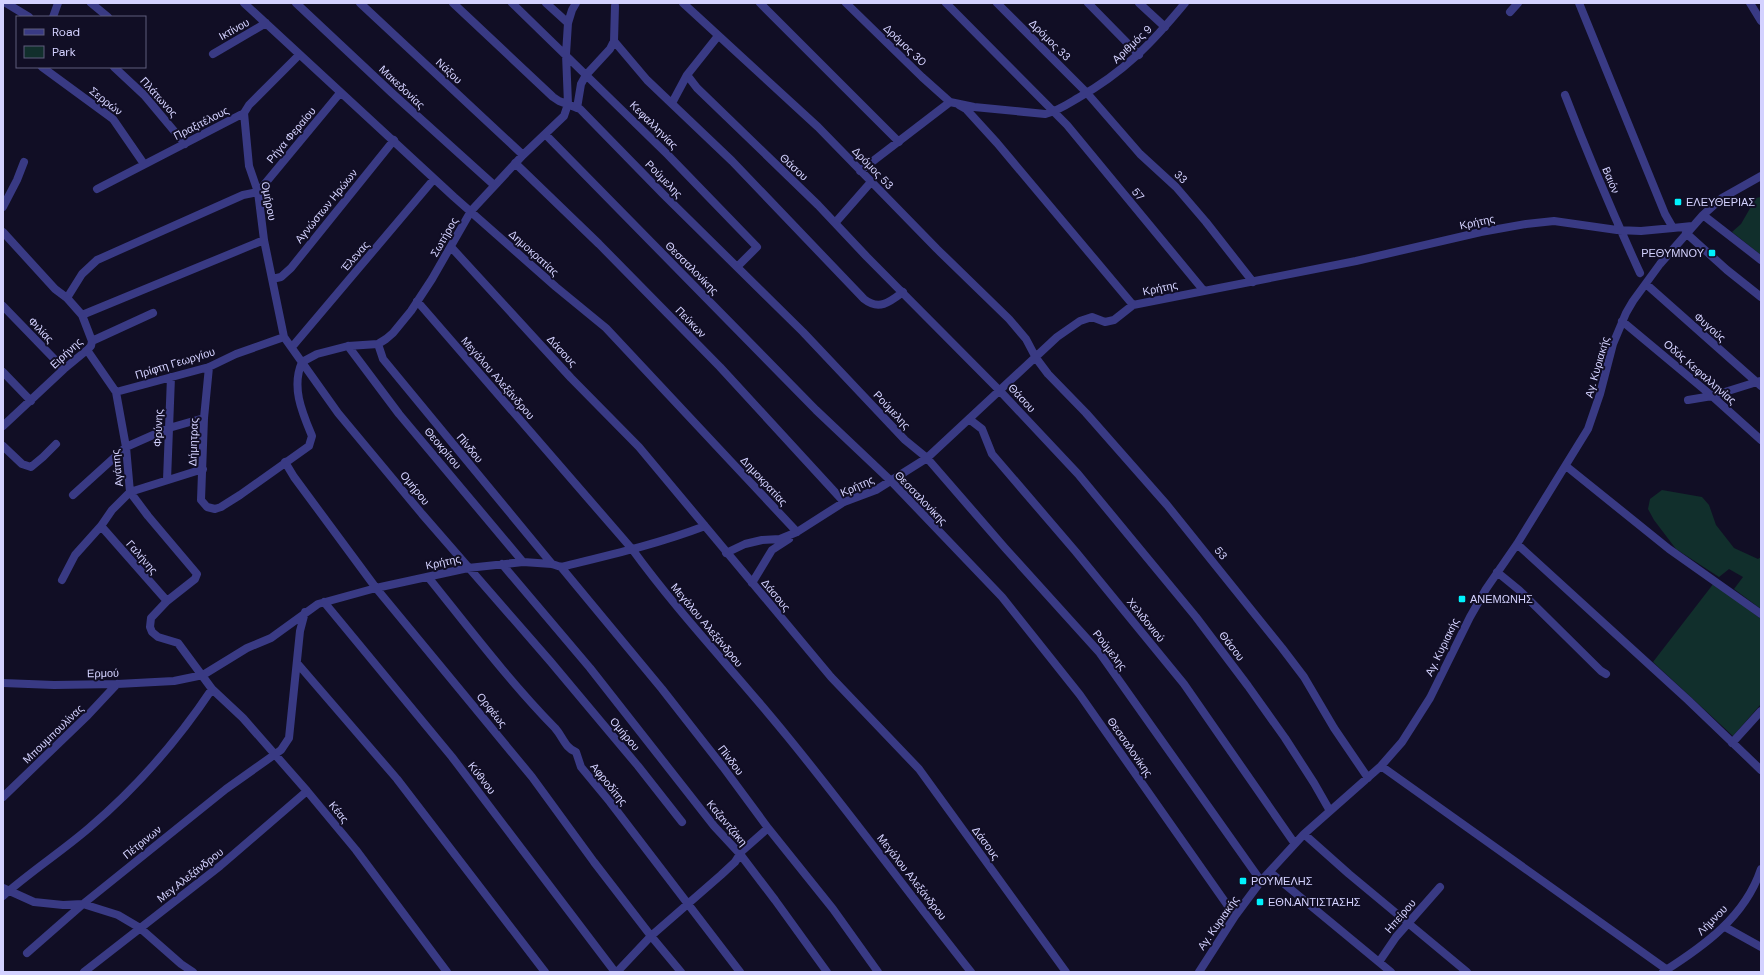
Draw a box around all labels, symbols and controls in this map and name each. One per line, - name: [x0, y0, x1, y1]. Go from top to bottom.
- street label: Ικτίνου: [216, 15, 252, 43]
- legend: [16, 16, 146, 68]
- street label: Δρόμος 33: [1026, 16, 1074, 64]
- street label: Δρόμος 30: [881, 21, 929, 69]
- street label: Αριθμός 9: [1109, 22, 1155, 66]
- text: Road: [52, 24, 80, 40]
- text: Park: [52, 44, 76, 60]
- street label: Νάξου: [433, 55, 465, 87]
- street label: Μακεδονίας: [376, 62, 428, 112]
- street label: Πλάτωνος: [137, 74, 181, 120]
- street label: Σερρών: [87, 84, 126, 119]
- street label: Κεφαλληνίας: [627, 98, 681, 152]
- street label: Πραξιτέλους: [171, 103, 231, 143]
- street label: Ρήγα Φεραίου: [263, 104, 319, 166]
- street label: Δρόμος 53: [849, 144, 897, 192]
- street label: Θάσου: [777, 150, 811, 184]
- street label: Ρούμελης: [642, 157, 686, 201]
- street label: Βαιόν: [1599, 164, 1623, 196]
- street label: Αγνώστων Ηρώων: [292, 166, 361, 246]
- street label: 33: [1171, 167, 1191, 187]
- street label: Ομήρου: [258, 180, 280, 222]
- street label: 57: [1129, 185, 1147, 203]
- place label: ΕΛΕΥΘΕΡΙΑΣ: [1686, 195, 1755, 209]
- marker: ΕΛΕΥΘΕΡΙΑΣ: [1673, 197, 1683, 207]
- street label: Κρήτης: [1458, 211, 1496, 233]
- street label: Σωτήρος: [427, 215, 461, 259]
- street label: Δημοκρατίας: [506, 227, 562, 279]
- street label: Έλενας: [337, 238, 372, 275]
- street label: Θεσσαλονίκης: [662, 238, 722, 298]
- place label: ΡΕΘΥΜΝΟΥ: [1641, 246, 1705, 260]
- marker: ΡΕΘΥΜΝΟΥ: [1707, 248, 1717, 258]
- street label: Κρήτης: [1141, 277, 1179, 299]
- street label: Πεύκων: [673, 303, 710, 341]
- street label: Φυγούς: [1691, 309, 1729, 345]
- street label: Φιλίας: [25, 314, 57, 346]
- street label: Δάσους: [544, 332, 580, 370]
- street label: Μεγάλου Αλεξάνδρου: [458, 334, 538, 422]
- street label: Ειρήνης: [47, 335, 85, 371]
- street label: Αγ. Κυριακής: [1582, 335, 1612, 399]
- street label: Οδός Κεφαλληνίας: [1661, 337, 1739, 407]
- street label: Πρίφτη Γεωργίου: [133, 344, 217, 382]
- street label: Θάσου: [1005, 381, 1039, 415]
- street label: Ρούμελης: [871, 388, 913, 432]
- street label: Φρύνης: [150, 409, 166, 447]
- street label: Δήμητρας: [185, 418, 201, 466]
- street label: Θεοκρίτου: [422, 424, 464, 472]
- street label: Πίνδου: [454, 430, 486, 466]
- street label: Αγάπης: [108, 449, 126, 487]
- street label: Δημοκρατίας: [738, 453, 790, 509]
- street label: Ομήρου: [397, 468, 433, 508]
- street label: Θεσσαλονίκης: [892, 468, 950, 528]
- street label: Κρήτης: [838, 472, 876, 500]
- street label: Γαλήνης: [123, 537, 161, 577]
- street label: 53: [1211, 543, 1231, 563]
- street label: Κρήτης: [424, 551, 462, 573]
- street label: Δάσους: [758, 576, 794, 614]
- street label: Μεγάλου Αλεξάνδρου: [668, 580, 746, 670]
- place label: ΑΝΕΜΩΝΗΣ: [1470, 592, 1533, 606]
- marker: ΑΝΕΜΩΝΗΣ: [1457, 594, 1467, 604]
- street label: Χελιδονιού: [1124, 595, 1168, 645]
- street label: Αγ. Κυριακής: [1422, 616, 1462, 678]
- street label: Ρούμελης: [1090, 627, 1130, 673]
- street label: Θάσου: [1216, 628, 1248, 664]
- street label: Ερμού: [87, 666, 119, 680]
- street label: Ορφέως: [474, 690, 510, 730]
- street label: Μπουμπουλίνας: [20, 701, 86, 767]
- street label: Ομήρου: [607, 714, 643, 754]
- street label: Θεσσαλονίκης: [1104, 714, 1156, 780]
- street label: Πίνδου: [715, 742, 747, 778]
- street label: Κύθνου: [465, 759, 499, 797]
- street label: Αφροδίτης: [587, 760, 631, 808]
- street label: Καζαντζάκη: [704, 797, 750, 849]
- street label: Κέας: [326, 798, 352, 826]
- street label: Πέτρινων: [120, 822, 164, 862]
- street label: Δάσους: [969, 824, 1003, 862]
- street label: Μεγάλου Αλεξάνδρου: [874, 831, 950, 923]
- street label: Μεγ.Αλεξάνδρου: [154, 845, 226, 905]
- place label: ΡΟΥΜΕΛΗΣ: [1251, 874, 1313, 888]
- marker: ΡΟΥΜΕΛΗΣ: [1238, 876, 1248, 886]
- street label: Αγ. Κυριακής: [1194, 893, 1242, 953]
- place label: ΕΘΝ.ΑΝΤΙΣΤΑΣΗΣ: [1268, 895, 1361, 909]
- street label: Ηπείρου: [1381, 896, 1419, 936]
- marker: ΕΘΝ.ΑΝΤΙΣΤΑΣΗΣ: [1255, 897, 1265, 907]
- street label: Λήμνου: [1694, 902, 1730, 938]

